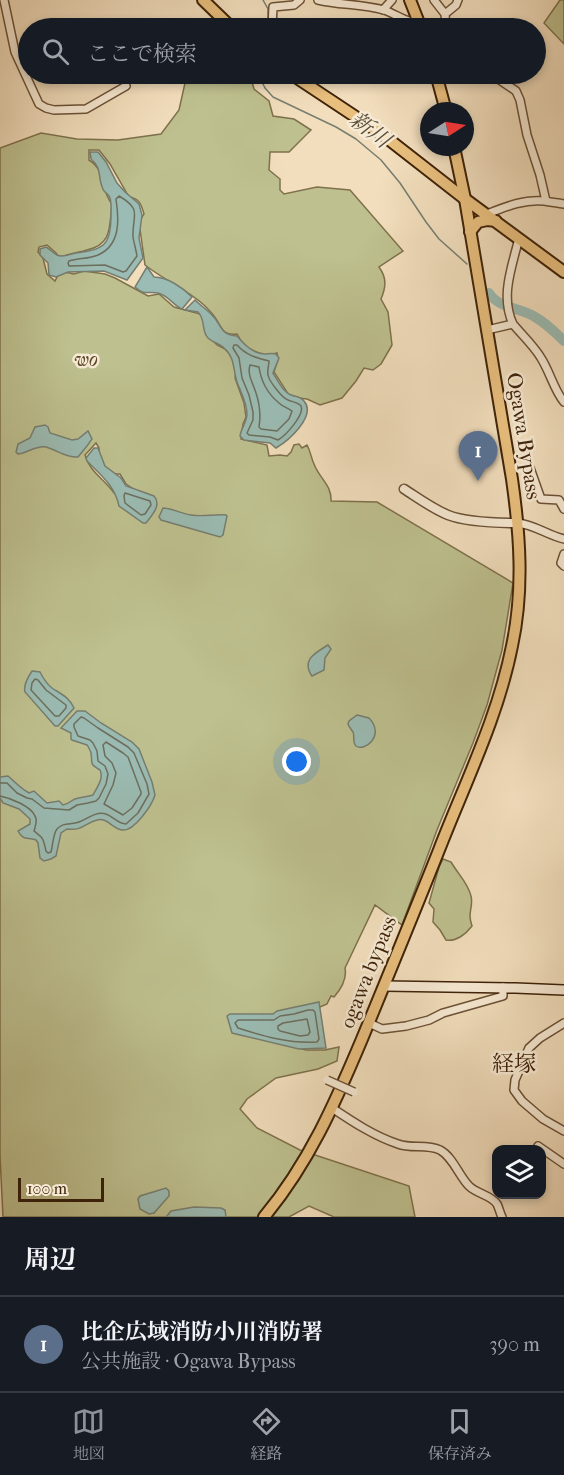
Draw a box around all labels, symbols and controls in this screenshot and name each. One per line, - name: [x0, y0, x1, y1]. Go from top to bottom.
- search box: [18, 18, 546, 84]
- icon: search: [39, 35, 72, 68]
- text: ここで検索: [87, 41, 197, 67]
- north arrow: [420, 102, 474, 156]
- water label: 新川: [345, 106, 397, 155]
- park label: wo: [74, 347, 98, 371]
- street label: Ogawa Bypass: [502, 371, 546, 501]
- pin: 1: [458, 432, 498, 481]
- your location: [282, 747, 311, 776]
- street label: ogawa bypass: [335, 912, 402, 1032]
- district label: 経塚: [492, 1051, 536, 1077]
- map controls: [492, 1145, 546, 1199]
- button: layers: [492, 1145, 546, 1199]
- scale bar: [18, 1175, 104, 1202]
- text: 100 m: [27, 1179, 67, 1198]
- text: 周辺: [24, 1244, 76, 1275]
- text: 比企広域消防小川消防署: [81, 1319, 323, 1345]
- text: 1: [40, 1333, 47, 1356]
- text: 390 m: [489, 1333, 540, 1356]
- text: 公共施設 · Ogawa Bypass: [81, 1350, 296, 1373]
- tab: 地図: [72, 1405, 105, 1464]
- tab: 経路: [250, 1405, 283, 1464]
- tab: 保存済み: [428, 1405, 492, 1464]

